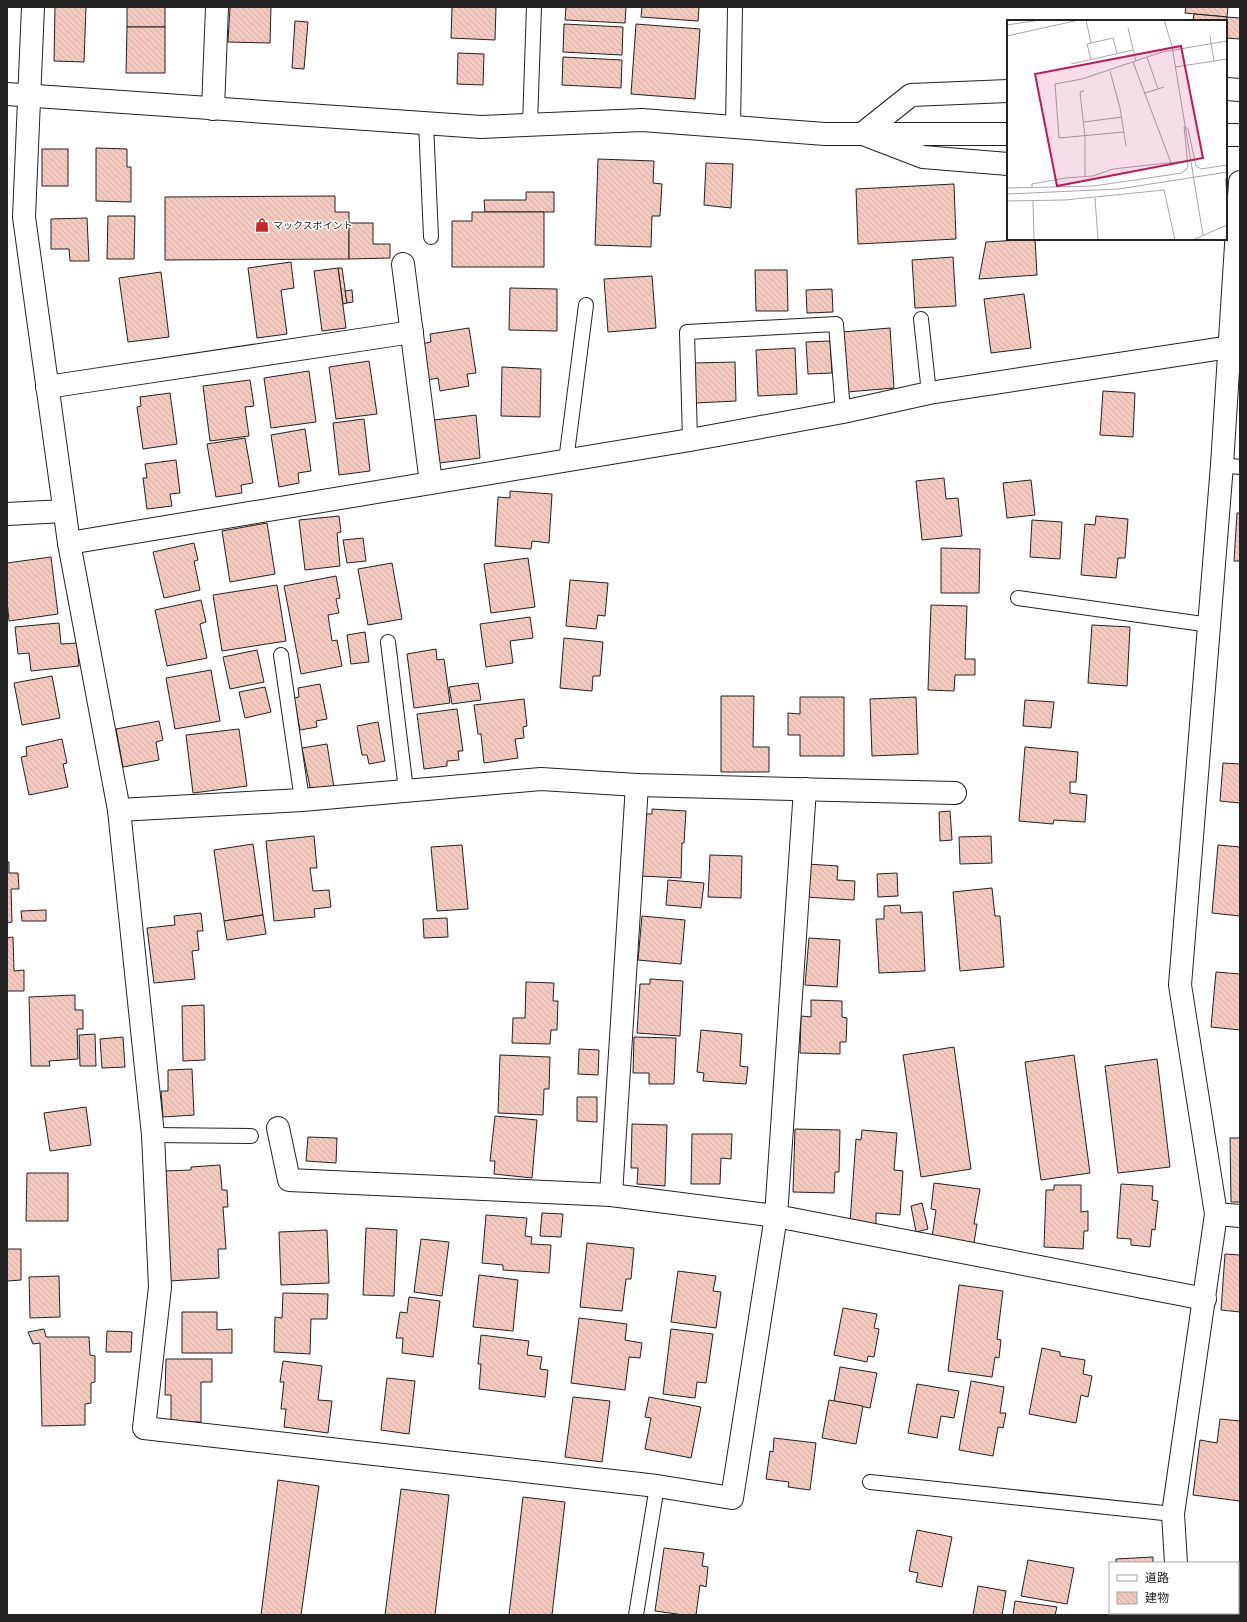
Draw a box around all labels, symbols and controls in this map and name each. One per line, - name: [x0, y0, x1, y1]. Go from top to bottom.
- inset map: [1007, 20, 1227, 240]
- shop icon: マックスポイント: [254, 217, 270, 233]
- place label: マックスポイント: [273, 219, 353, 232]
- legend: [1109, 1562, 1239, 1614]
- text: 道路: [1145, 1570, 1169, 1585]
- text: 建物: [1145, 1590, 1169, 1605]

